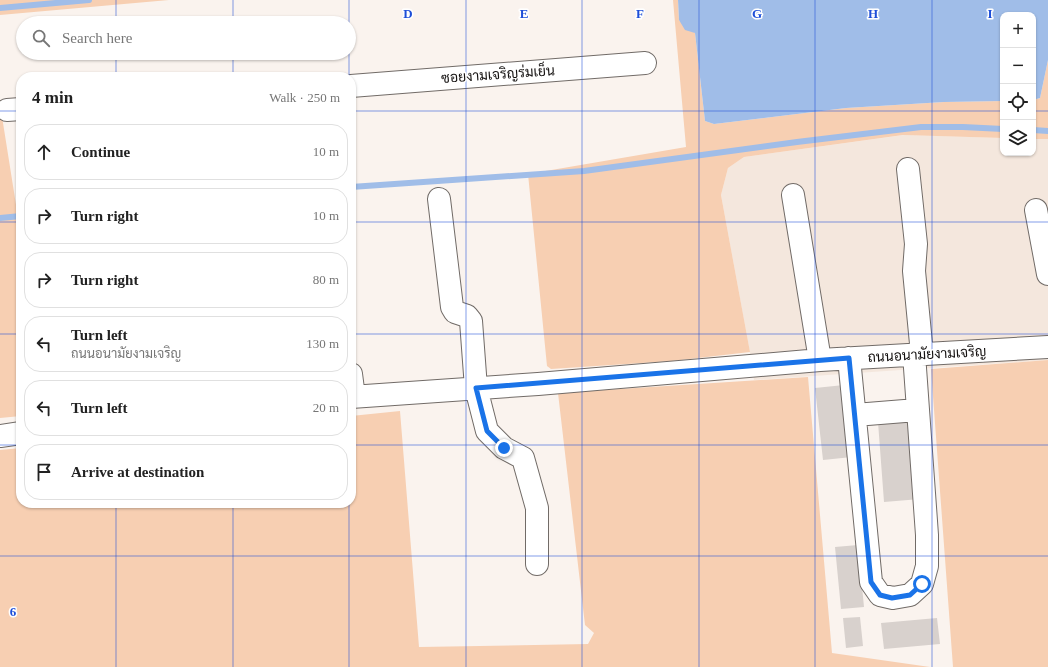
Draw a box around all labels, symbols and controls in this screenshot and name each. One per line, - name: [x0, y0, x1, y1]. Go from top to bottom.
- text: D: [403, 6, 413, 21]
- text: E: [520, 6, 528, 21]
- text: F: [636, 6, 644, 21]
- text: G: [752, 6, 762, 21]
- text: H: [868, 6, 878, 21]
- text: I: [987, 6, 993, 21]
- map controls: [1000, 12, 1036, 156]
- button: +: [1000, 12, 1036, 48]
- search box: [16, 16, 356, 60]
- icon: search: [30, 27, 52, 49]
- text: Search here: [62, 30, 132, 46]
- button: −: [1000, 48, 1036, 84]
- street label: ซอยงามเจริญร่มเย็น: [441, 61, 555, 87]
- button: locate: [1000, 84, 1036, 120]
- text: 4 min: [32, 88, 73, 107]
- text: Walk · 250 m: [269, 90, 340, 105]
- button: layers: [1000, 120, 1036, 156]
- icon: ahead: [33, 141, 55, 163]
- text: Continue: [71, 144, 130, 160]
- text: 10 m: [313, 144, 339, 159]
- icon: right: [33, 205, 55, 227]
- text: Turn right: [71, 208, 138, 224]
- text: 10 m: [313, 208, 339, 223]
- icon: right: [33, 269, 55, 291]
- text: Turn right: [71, 272, 138, 288]
- text: 80 m: [313, 272, 339, 287]
- text: Turn left: [71, 327, 128, 343]
- icon: left: [33, 333, 55, 355]
- text: 130 m: [306, 336, 339, 351]
- street label: ถนนอนามัยงามเจริญ: [867, 343, 987, 366]
- text: ถนนอนามัยงามเจริญ: [71, 346, 181, 361]
- icon: left: [33, 397, 55, 419]
- text: Turn left: [71, 400, 128, 416]
- text: 20 m: [313, 400, 339, 415]
- route end: [495, 439, 513, 457]
- icon: arrive: [33, 461, 55, 483]
- text: Arrive at destination: [71, 464, 204, 480]
- route start: [913, 575, 931, 593]
- text: 6: [10, 604, 17, 619]

